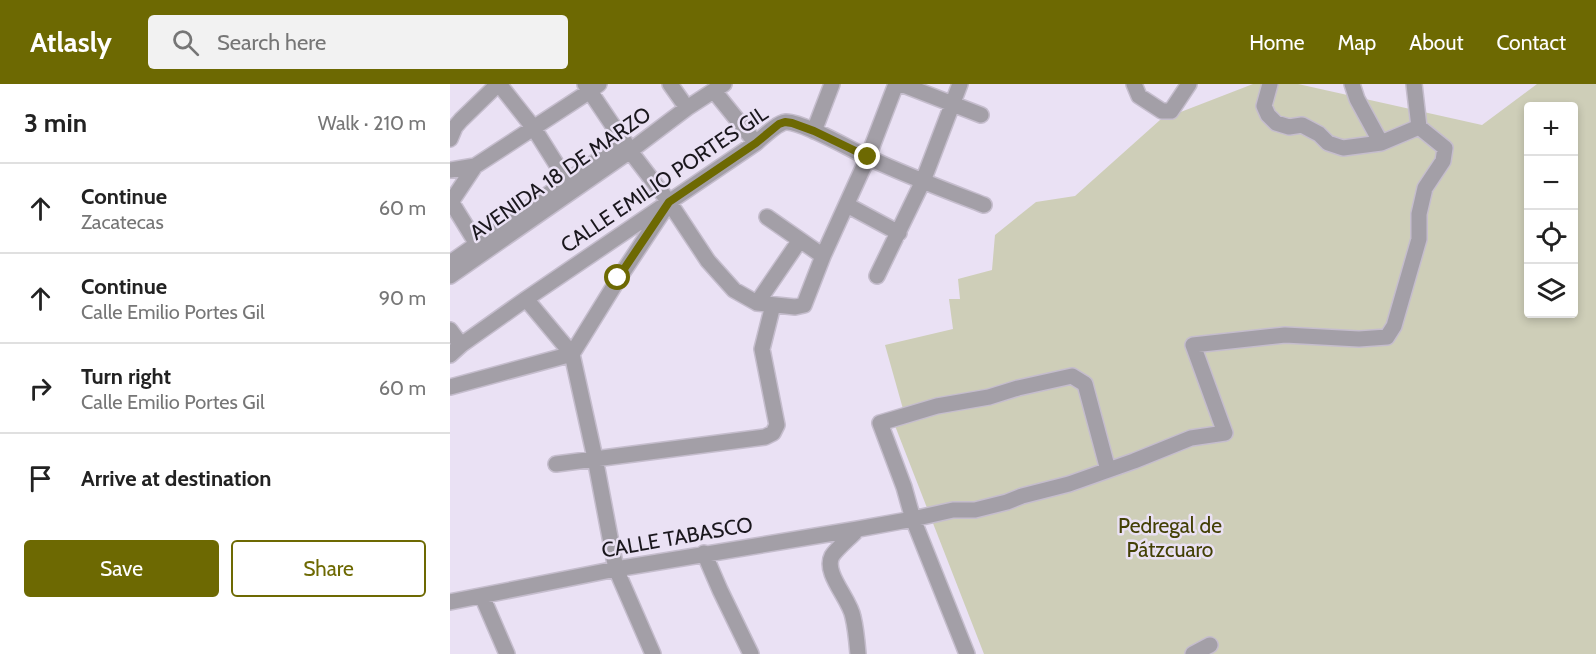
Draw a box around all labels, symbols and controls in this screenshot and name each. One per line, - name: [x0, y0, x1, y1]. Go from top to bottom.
- search box: [148, 15, 568, 69]
- text: Atlasly: [30, 25, 112, 59]
- icon: search: [169, 26, 202, 59]
- text: Search here: [217, 29, 326, 56]
- text: Home: [1249, 30, 1305, 55]
- text: Map: [1338, 30, 1376, 55]
- text: About: [1409, 30, 1463, 55]
- text: Contact: [1496, 30, 1566, 55]
- street label: CALLE EMILIO PORTES GIL: [556, 100, 773, 258]
- street label: AVENIDA 18 DE MARZO: [465, 101, 655, 245]
- map controls: [1524, 102, 1578, 318]
- button: +: [1524, 102, 1578, 156]
- text: 3 min: [24, 107, 87, 139]
- text: Walk · 210 m: [318, 111, 426, 135]
- route end: [854, 143, 880, 169]
- button: −: [1524, 156, 1578, 210]
- text: Continue: [81, 183, 167, 210]
- icon: ahead: [24, 192, 57, 225]
- text: 60 m: [379, 196, 426, 220]
- text: Zacatecas: [81, 210, 164, 234]
- button: locate: [1524, 210, 1578, 264]
- route start: [604, 264, 630, 290]
- button: layers: [1524, 264, 1578, 318]
- text: Continue: [81, 273, 167, 300]
- icon: ahead: [24, 282, 57, 315]
- text: 90 m: [379, 286, 426, 310]
- text: Calle Emilio Portes Gil: [81, 300, 265, 324]
- text: Turn right: [81, 363, 171, 390]
- icon: right: [24, 372, 57, 405]
- text: 60 m: [379, 376, 426, 400]
- text: Calle Emilio Portes Gil: [81, 390, 265, 414]
- icon: arrive: [24, 462, 57, 495]
- text: Arrive at destination: [81, 465, 271, 492]
- street label: CALLE TABASCO: [600, 511, 754, 563]
- park label: Pedregal de Pátzcuaro: [1118, 513, 1222, 562]
- button: Save: [24, 540, 219, 597]
- button: Share: [231, 540, 426, 597]

